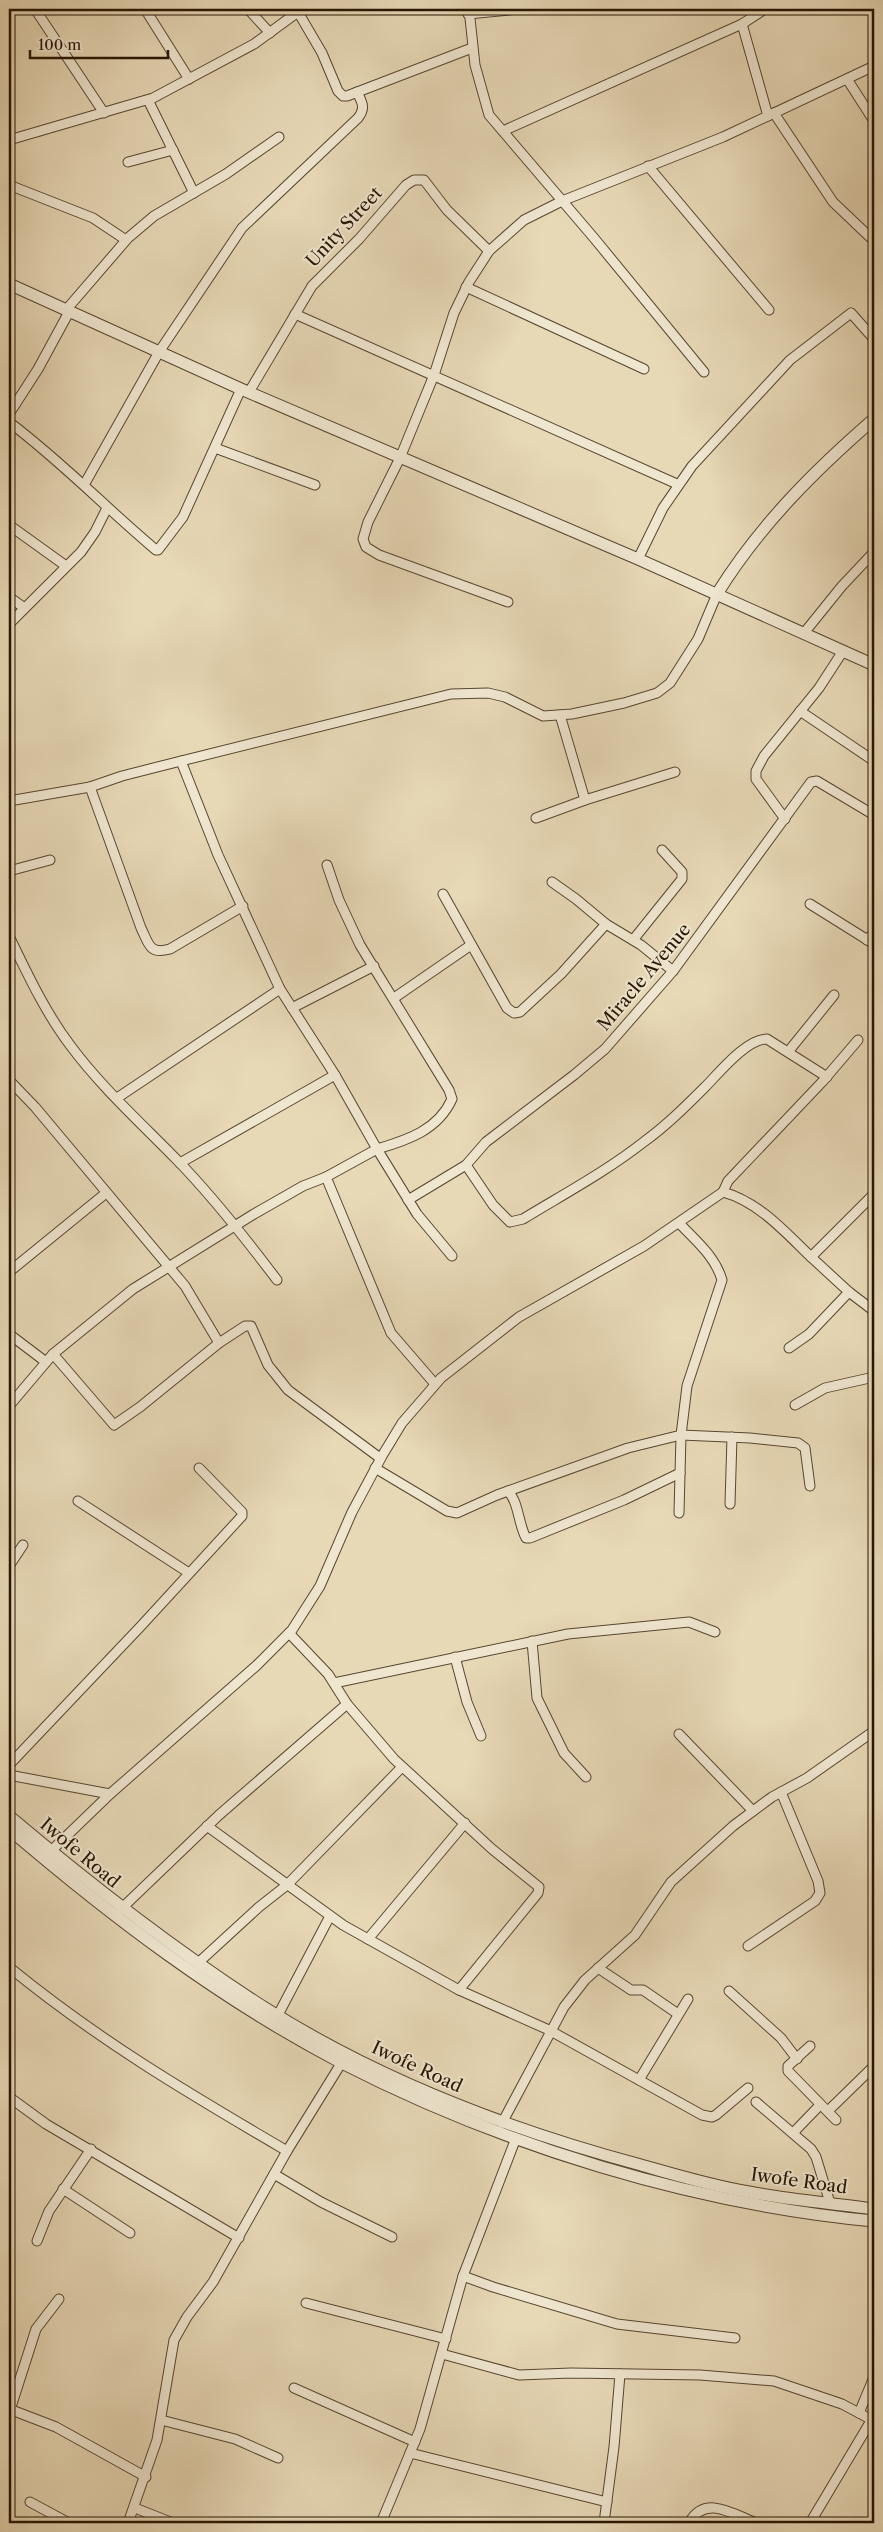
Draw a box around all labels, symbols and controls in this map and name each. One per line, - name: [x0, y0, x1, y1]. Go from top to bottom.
- scale bar: [30, 28, 168, 60]
- text: 100 m: [38, 35, 81, 54]
- street label: Unity Street: [301, 182, 387, 272]
- street label: Miracle Avenue: [593, 919, 695, 1035]
- street label: Iwofe Road: [36, 1813, 124, 1893]
- street label: Iwofe Road: [368, 2036, 466, 2098]
- street label: Iwofe Road: [749, 2163, 849, 2199]

